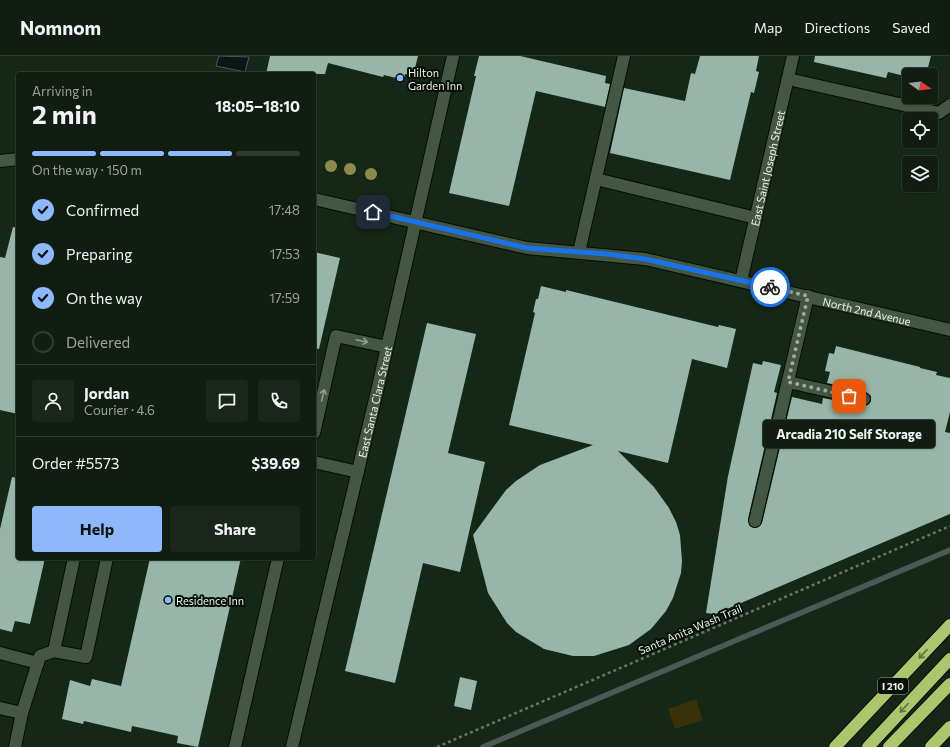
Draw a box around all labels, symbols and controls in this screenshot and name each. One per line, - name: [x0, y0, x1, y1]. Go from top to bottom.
- text: Nomnom: [20, 16, 101, 39]
- text: Map: [754, 19, 783, 36]
- text: Directions: [805, 19, 870, 36]
- text: Saved: [892, 19, 930, 36]
- place label: Hilton Garden Inn: [408, 66, 462, 92]
- north arrow: [902, 68, 938, 104]
- map controls: [902, 68, 938, 192]
- marker: Hilton Garden Inn: [395, 73, 405, 83]
- text: Arriving in: [32, 83, 92, 99]
- text: 18:05–18:10: [215, 97, 300, 115]
- text: 2 min: [32, 98, 97, 129]
- street label: East Saint Joseph Street: [747, 108, 787, 227]
- button: locate: [902, 112, 938, 148]
- button: layers: [902, 156, 938, 192]
- text: On the way · 150 m: [32, 162, 142, 178]
- pin: [356, 195, 390, 229]
- icon: check: [32, 199, 54, 221]
- text: Confirmed: [66, 201, 139, 219]
- icon: home: [362, 201, 384, 223]
- text: 17:48: [269, 202, 300, 218]
- icon: check: [32, 243, 54, 265]
- text: Preparing: [66, 245, 132, 263]
- text: 17:53: [270, 246, 300, 262]
- courier: [750, 267, 790, 307]
- icon: bike: [759, 276, 781, 298]
- icon: check: [32, 287, 54, 309]
- text: On the way: [66, 289, 143, 307]
- text: 17:59: [269, 290, 300, 306]
- street label: North 2nd Avenue: [822, 294, 912, 327]
- text: Delivered: [66, 333, 130, 351]
- one-way arrow: [355, 337, 368, 345]
- street label: East Santa Clara Street: [355, 344, 394, 459]
- pin: [832, 379, 866, 413]
- button: person: [32, 380, 74, 422]
- button: chat: [206, 380, 248, 422]
- button: phone: [258, 380, 300, 422]
- text: Jordan: [84, 384, 129, 402]
- icon: bag: [838, 385, 860, 407]
- one-way arrow: [319, 389, 327, 402]
- text: Courier · 4.6: [84, 402, 155, 418]
- callout: Arcadia 210 Self Storage: [763, 420, 935, 448]
- text: Arcadia 210 Self Storage: [776, 426, 922, 442]
- text: Order #5573: [32, 454, 119, 472]
- text: $39.69: [252, 454, 300, 472]
- button: Help: [32, 506, 162, 552]
- button: Share: [170, 506, 300, 552]
- place label: Residence Inn: [176, 594, 244, 607]
- marker: Residence Inn: [163, 595, 173, 605]
- street label: Santa Anita Wash Trail: [636, 601, 744, 657]
- one-way arrow: [918, 649, 928, 659]
- road number: I 210: [878, 678, 908, 694]
- one-way arrow: [900, 703, 909, 713]

